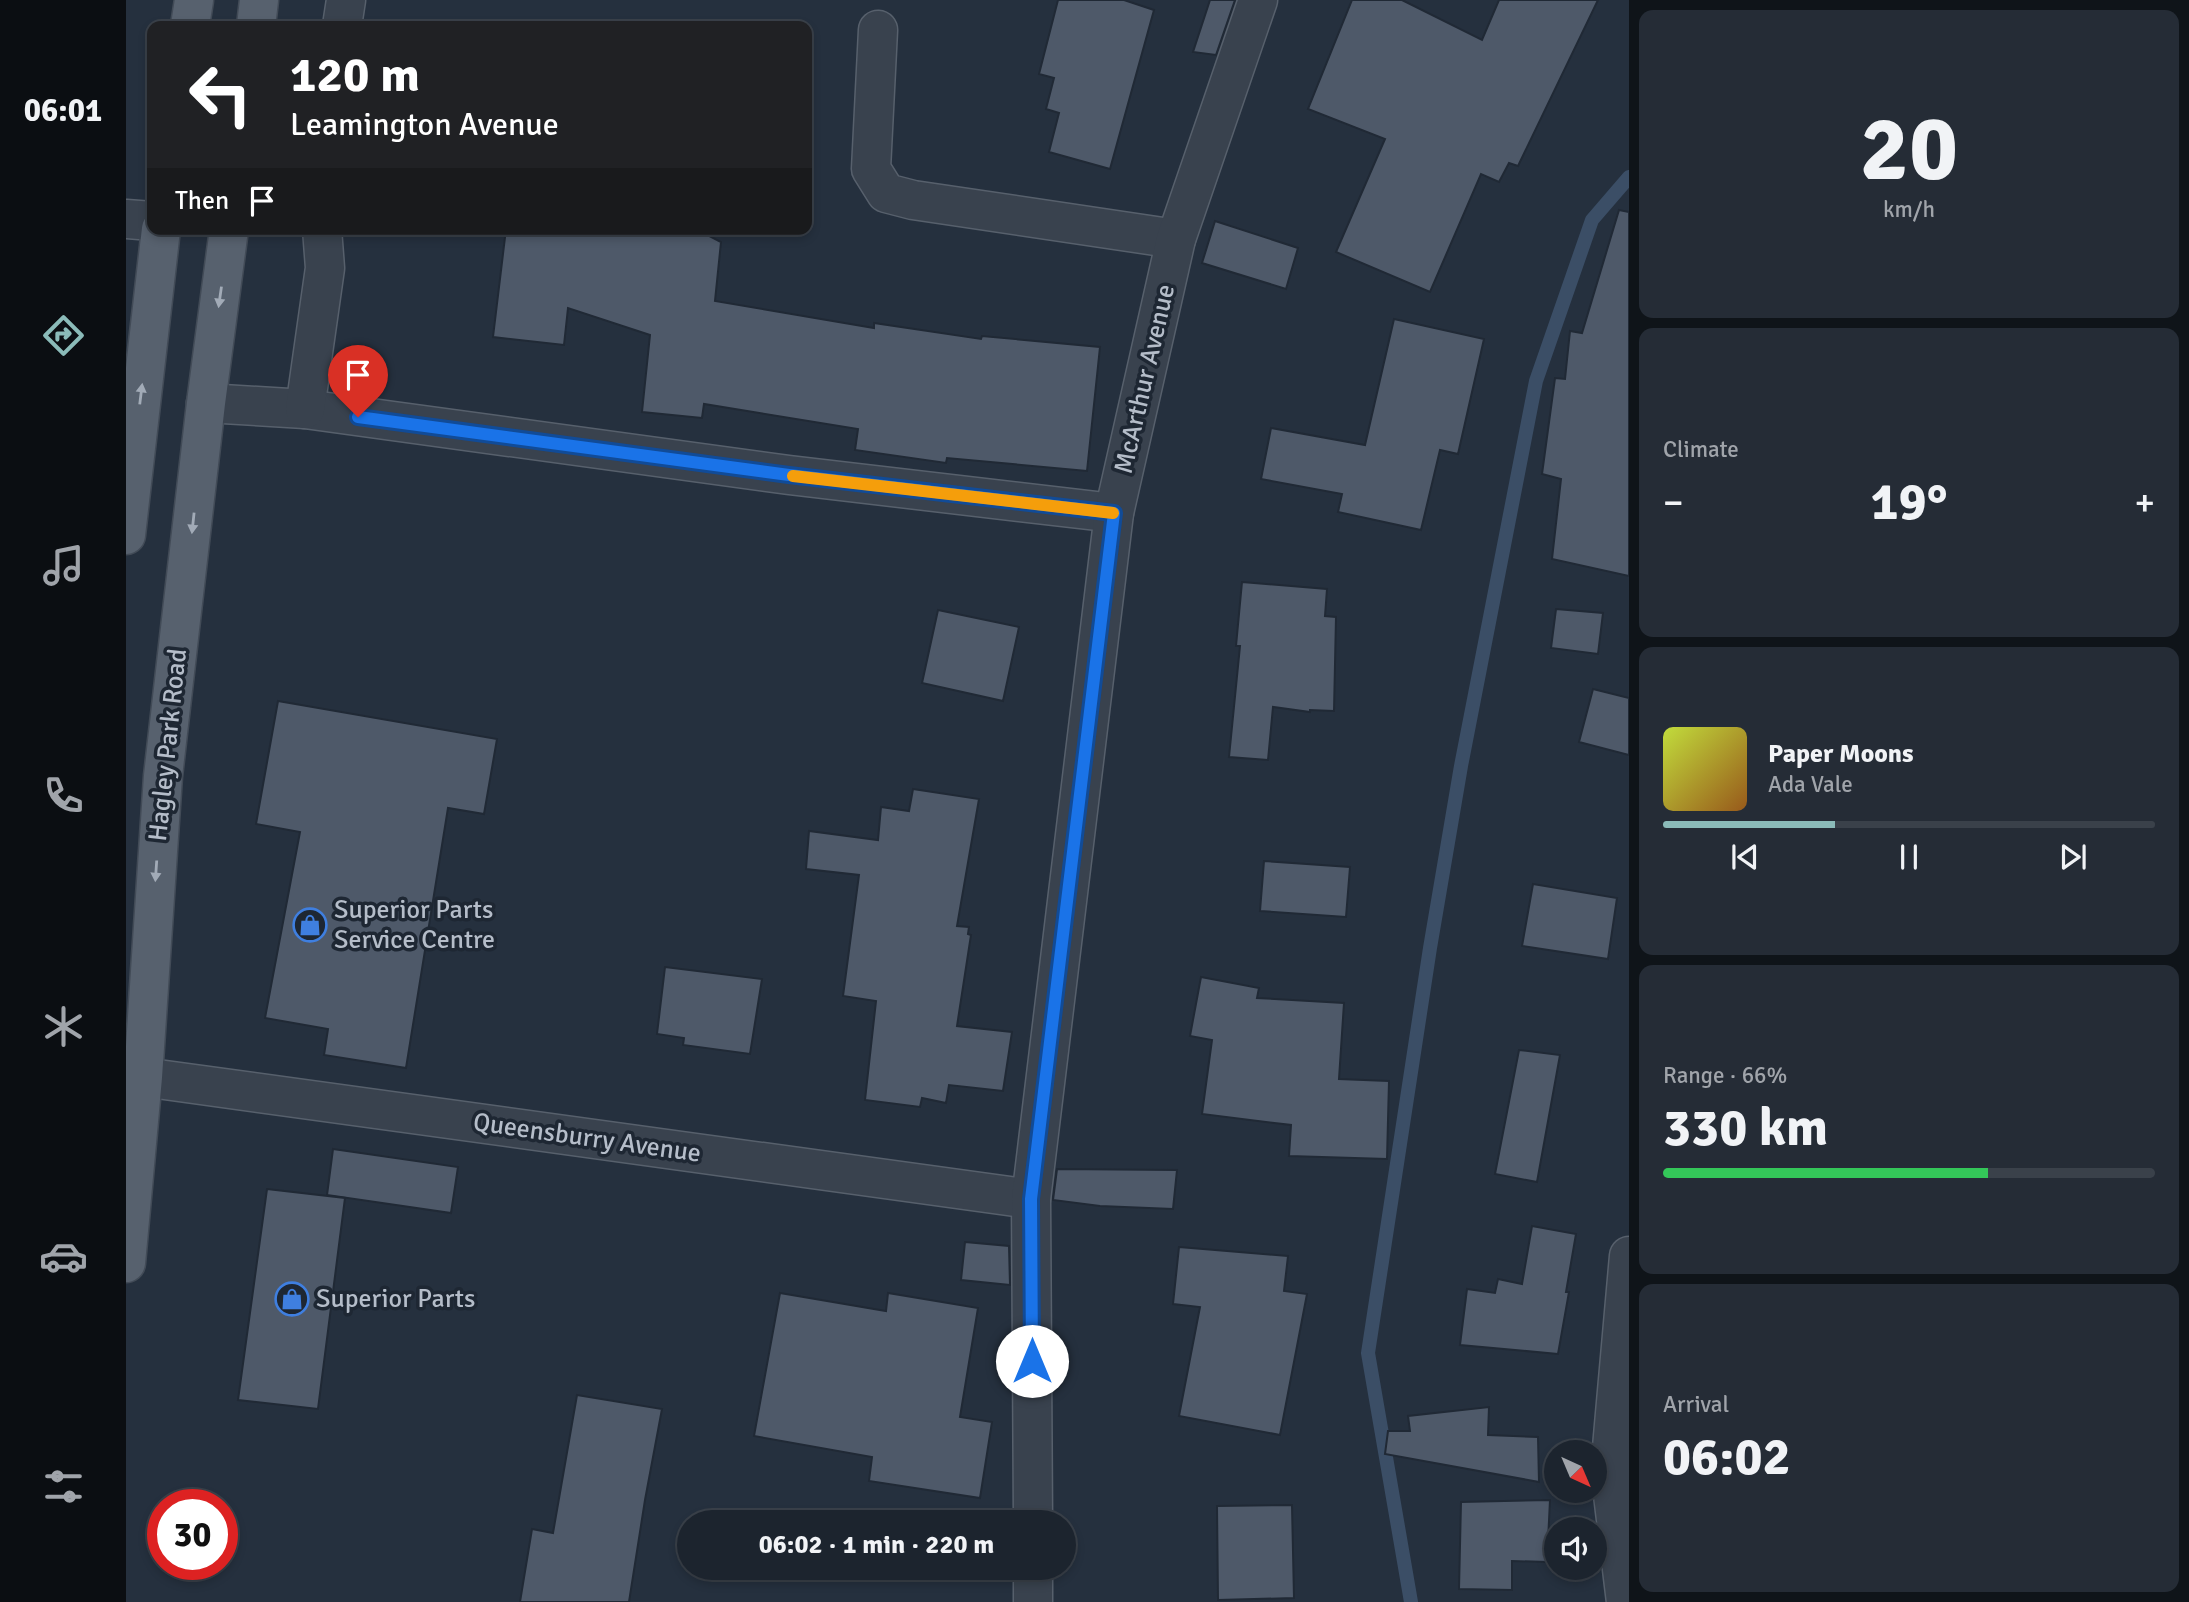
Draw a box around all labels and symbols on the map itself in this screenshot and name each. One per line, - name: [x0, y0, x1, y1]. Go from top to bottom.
- street label: McArthur Avenue: [1108, 281, 1182, 477]
- one-way arrow: [215, 286, 226, 308]
- pin: [328, 345, 388, 417]
- one-way arrow: [136, 383, 147, 405]
- one-way arrow: [187, 512, 198, 534]
- street label: Hagley Park Road: [142, 647, 194, 843]
- one-way arrow: [150, 860, 161, 882]
- place label: Superior Parts Service Centre: [334, 894, 495, 956]
- shop icon: Superior Parts Service Centre: [291, 906, 329, 944]
- street label: Queensburry Avenue: [471, 1106, 703, 1170]
- shop icon: Superior Parts: [273, 1280, 311, 1318]
- place label: Superior Parts: [316, 1283, 475, 1315]
- position arrow: [995, 1324, 1069, 1398]
- north arrow: [1544, 1440, 1606, 1503]
- speed limit sign: 30: [147, 1489, 238, 1580]

